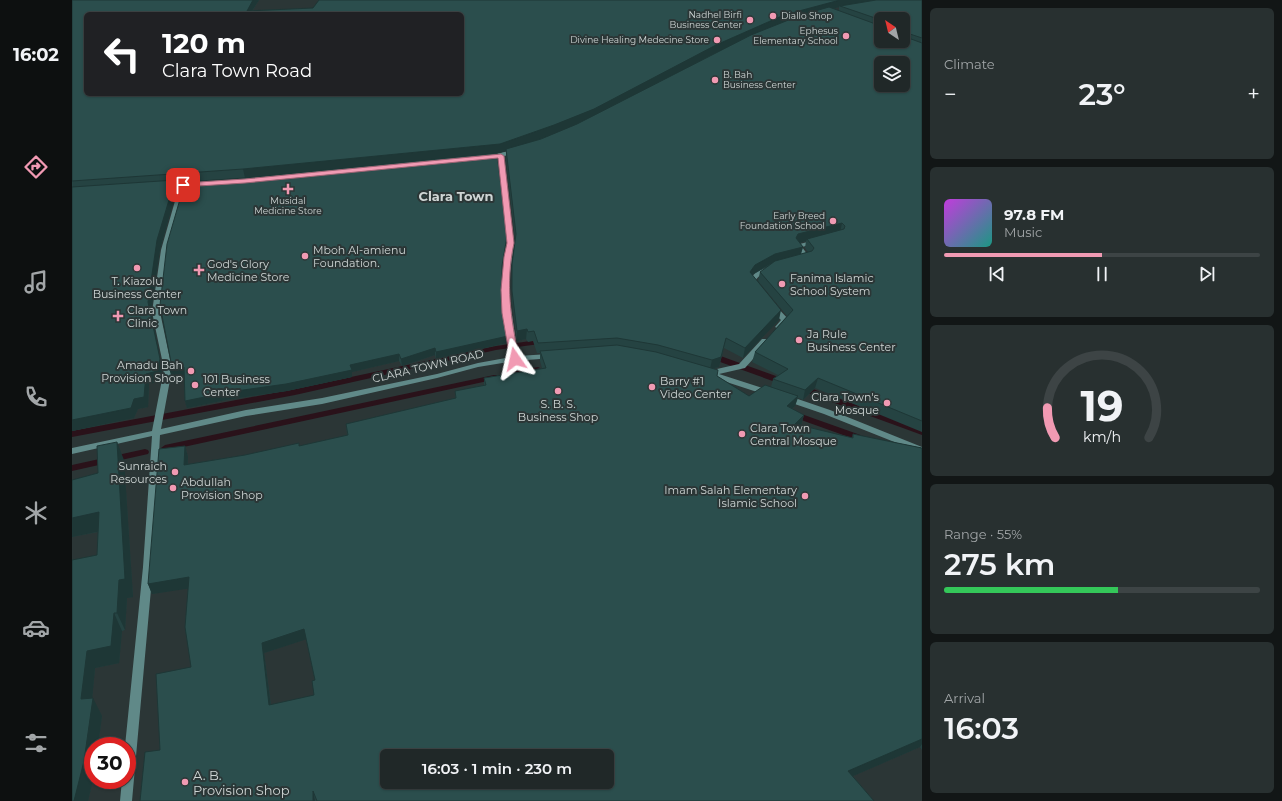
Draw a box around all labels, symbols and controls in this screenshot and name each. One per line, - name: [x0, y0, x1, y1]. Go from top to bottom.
- place label: Nadhel Birfi Business Center: [669, 9, 742, 30]
- place label: Diallo Shop: [781, 10, 832, 21]
- marker: Diallo Shop: [768, 11, 778, 21]
- north arrow: [874, 12, 910, 48]
- map controls: [874, 12, 910, 92]
- marker: Nadhel Birfi Business Center: [745, 15, 755, 25]
- place label: Ephesus Elementary School: [753, 25, 839, 46]
- text: 120 m: [162, 26, 246, 60]
- icon: left: [96, 28, 148, 80]
- marker: Ephesus Elementary School: [841, 31, 851, 41]
- place label: Divine Healing Medecine Store: [570, 34, 710, 45]
- marker: Divine Healing Medecine Store: [712, 35, 722, 45]
- text: 16:02: [13, 44, 59, 66]
- button: layers: [874, 56, 910, 92]
- text: Climate: [944, 56, 995, 72]
- text: Clara Town Road: [162, 60, 312, 82]
- place label: B. Bah Business Center: [723, 69, 796, 90]
- marker: B. Bah Business Center: [710, 75, 720, 85]
- text: 23°: [1078, 76, 1126, 113]
- text: −: [944, 81, 957, 108]
- text: +: [1247, 81, 1260, 108]
- icon: directions: [22, 153, 50, 181]
- pin: [166, 168, 200, 202]
- icon: arrive: [172, 174, 194, 196]
- marker: Musidal Medicine Store: [283, 184, 293, 194]
- district label: Clara Town: [419, 188, 493, 204]
- place label: Musidal Medicine Store: [254, 195, 322, 216]
- text: 97.8 FM: [1004, 205, 1064, 224]
- place label: Early Breed Foundation School: [740, 210, 825, 231]
- marker: Early Breed Foundation School: [828, 216, 838, 226]
- text: Music: [1004, 224, 1042, 240]
- place label: Mboh Al-amienu Foundation.: [313, 243, 406, 270]
- marker: Mboh Al-amienu Foundation.: [300, 251, 310, 261]
- place label: God's Glory Medicine Store: [207, 257, 290, 284]
- marker: T. Kiazolu Business Center: [132, 263, 142, 273]
- icon: previous: [986, 263, 1008, 285]
- icon: pause: [1091, 263, 1113, 285]
- icon: next: [1196, 263, 1218, 285]
- marker: God's Glory Medicine Store: [194, 265, 204, 275]
- icon: music: [22, 268, 50, 296]
- place label: Fanima Islamic School System: [790, 271, 874, 298]
- place label: T. Kiazolu Business Center: [93, 274, 181, 301]
- marker: Fanima Islamic School System: [777, 279, 787, 289]
- place label: Clara Town Clinic: [127, 303, 187, 330]
- marker: Clara Town Clinic: [112, 310, 124, 322]
- place label: Ja Rule Business Center: [806, 327, 896, 354]
- marker: Ja Rule Business Center: [794, 335, 804, 345]
- position arrow: [494, 338, 536, 380]
- street label: CLARA TOWN ROAD: [371, 346, 485, 386]
- place label: Amadu Bah Provision Shop: [101, 358, 183, 385]
- marker: Amadu Bah Provision Shop: [186, 366, 196, 376]
- place label: 101 Business Center: [203, 372, 271, 399]
- place label: Barry #1 Video Center: [660, 374, 731, 401]
- marker: 101 Business Center: [190, 380, 200, 390]
- text: 19: [1081, 381, 1123, 431]
- marker: Barry #1 Video Center: [647, 382, 657, 392]
- icon: phone: [22, 383, 50, 411]
- marker: S. B. S. Business Shop: [553, 386, 563, 396]
- place label: Clara Town's Mosque: [811, 390, 880, 417]
- place label: S. B. S. Business Shop: [518, 397, 598, 424]
- marker: Clara Town's Mosque: [882, 398, 892, 408]
- place label: Clara Town Central Mosque: [750, 421, 837, 448]
- text: km/h: [1083, 428, 1121, 446]
- marker: Clara Town Central Mosque: [737, 429, 747, 439]
- place label: Sunraich Resources: [110, 459, 168, 486]
- marker: Sunraich Resources: [170, 467, 180, 477]
- place label: Abdullah Provision Shop: [181, 475, 263, 502]
- marker: Abdullah Provision Shop: [168, 483, 178, 493]
- place label: Imam Salah Elementary Islamic School: [664, 483, 797, 510]
- marker: Imam Salah Elementary Islamic School: [800, 491, 810, 501]
- icon: climate: [22, 499, 50, 527]
- text: Range · 55%: [944, 526, 1022, 542]
- text: 275 km: [944, 546, 1055, 583]
- icon: car: [22, 614, 50, 642]
- text: Arrival: [944, 690, 985, 706]
- text: 16:03: [944, 710, 1019, 747]
- icon: filters: [22, 729, 50, 757]
- speed limit sign: 30: [84, 737, 136, 789]
- text: 16:03 · 1 min · 230 m: [422, 759, 572, 778]
- place label: A. B. Provision Shop: [193, 767, 290, 798]
- marker: A. B. Provision Shop: [180, 777, 190, 787]

